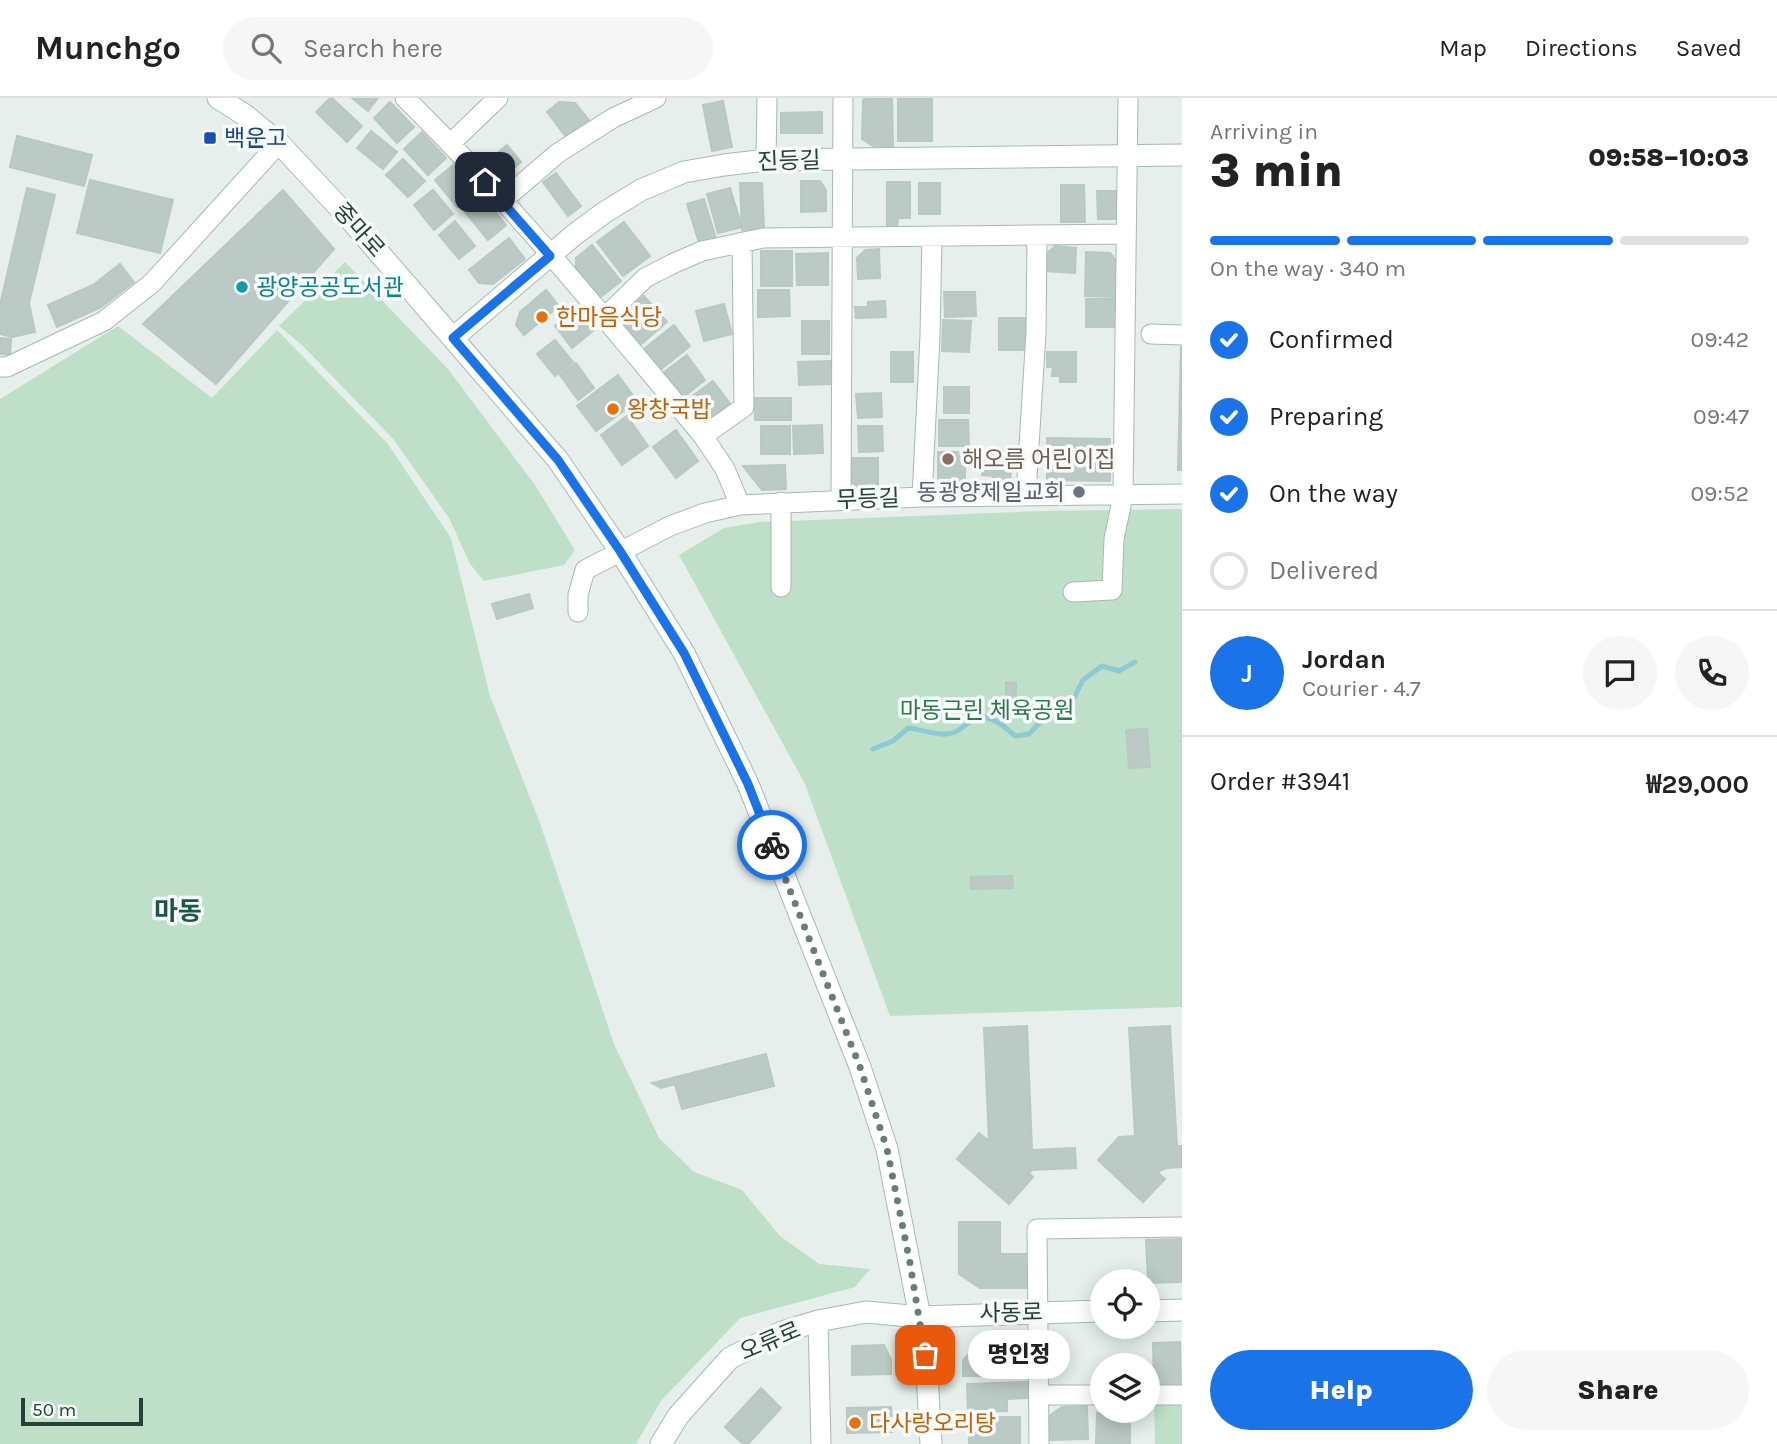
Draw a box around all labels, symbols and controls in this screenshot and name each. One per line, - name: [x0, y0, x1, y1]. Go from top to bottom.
- search box: [223, 17, 713, 80]
- text: Munchgo: [35, 29, 181, 67]
- icon: search: [247, 29, 285, 67]
- text: Search here: [303, 33, 443, 64]
- text: Map: [1439, 34, 1487, 62]
- text: Directions: [1525, 34, 1638, 62]
- text: Saved: [1676, 34, 1742, 62]
- text: Arriving in: [1210, 118, 1318, 145]
- place label: 백운고: [224, 125, 287, 152]
- marker: 백운고: [202, 130, 218, 146]
- text: 09:58–10:03: [1588, 142, 1749, 173]
- text: 3 min: [1210, 144, 1343, 198]
- street label: 진등길: [757, 146, 821, 176]
- pin: [455, 152, 515, 212]
- icon: home: [466, 163, 504, 201]
- street label: 중마로: [328, 197, 390, 263]
- text: On the way · 340 m: [1210, 255, 1406, 282]
- place label: 광양공공도서관: [256, 274, 404, 301]
- marker: 광양공공도서관: [234, 279, 250, 295]
- place label: 한마음식당: [556, 304, 662, 331]
- marker: 한마음식당: [534, 309, 550, 325]
- icon: check: [1210, 321, 1248, 359]
- text: Confirmed: [1269, 324, 1394, 355]
- text: 09:42: [1691, 326, 1749, 353]
- place label: 왕창국밥: [627, 396, 712, 423]
- icon: check: [1210, 398, 1248, 436]
- marker: 왕창국밥: [605, 401, 621, 417]
- text: Preparing: [1269, 401, 1383, 432]
- text: 09:47: [1693, 403, 1749, 430]
- place label: 해오름 어린이집: [962, 446, 1116, 473]
- marker: 해오름 어린이집: [940, 451, 956, 467]
- icon: check: [1210, 475, 1248, 513]
- text: On the way: [1269, 478, 1398, 509]
- place label: 동광양제일교회: [917, 479, 1065, 506]
- text: 09:52: [1690, 480, 1749, 507]
- street label: 무등길: [836, 484, 900, 514]
- marker: 동광양제일교회: [1071, 484, 1087, 500]
- text: Delivered: [1269, 555, 1379, 586]
- button: chat: [1583, 636, 1657, 710]
- button: phone: [1675, 636, 1749, 710]
- text: Jordan: [1302, 644, 1386, 675]
- text: J: [1241, 658, 1253, 689]
- text: Courier · 4.7: [1302, 675, 1421, 702]
- park label: 마동근린 체육공원: [900, 697, 1074, 724]
- text: Order #3941: [1210, 766, 1350, 797]
- text: ₩29,000: [1646, 769, 1749, 800]
- courier: [737, 810, 807, 880]
- icon: bike: [753, 826, 791, 864]
- district label: 마동: [154, 896, 202, 927]
- map controls: [1090, 1269, 1160, 1423]
- button: locate: [1090, 1269, 1160, 1339]
- street label: 사동로: [979, 1299, 1043, 1327]
- street label: 오류로: [736, 1316, 804, 1366]
- pin: [895, 1325, 955, 1385]
- callout: 명인정: [967, 1330, 1068, 1380]
- icon: bag: [906, 1336, 944, 1374]
- text: 명인정: [987, 1341, 1051, 1368]
- button: Help: [1210, 1350, 1473, 1430]
- button: Share: [1487, 1350, 1749, 1430]
- button: layers: [1090, 1353, 1160, 1423]
- scale bar: [21, 1395, 144, 1427]
- text: 50 m: [32, 1399, 76, 1421]
- place label: 다사랑오리탕: [869, 1410, 996, 1437]
- marker: 다사랑오리탕: [847, 1415, 863, 1431]

